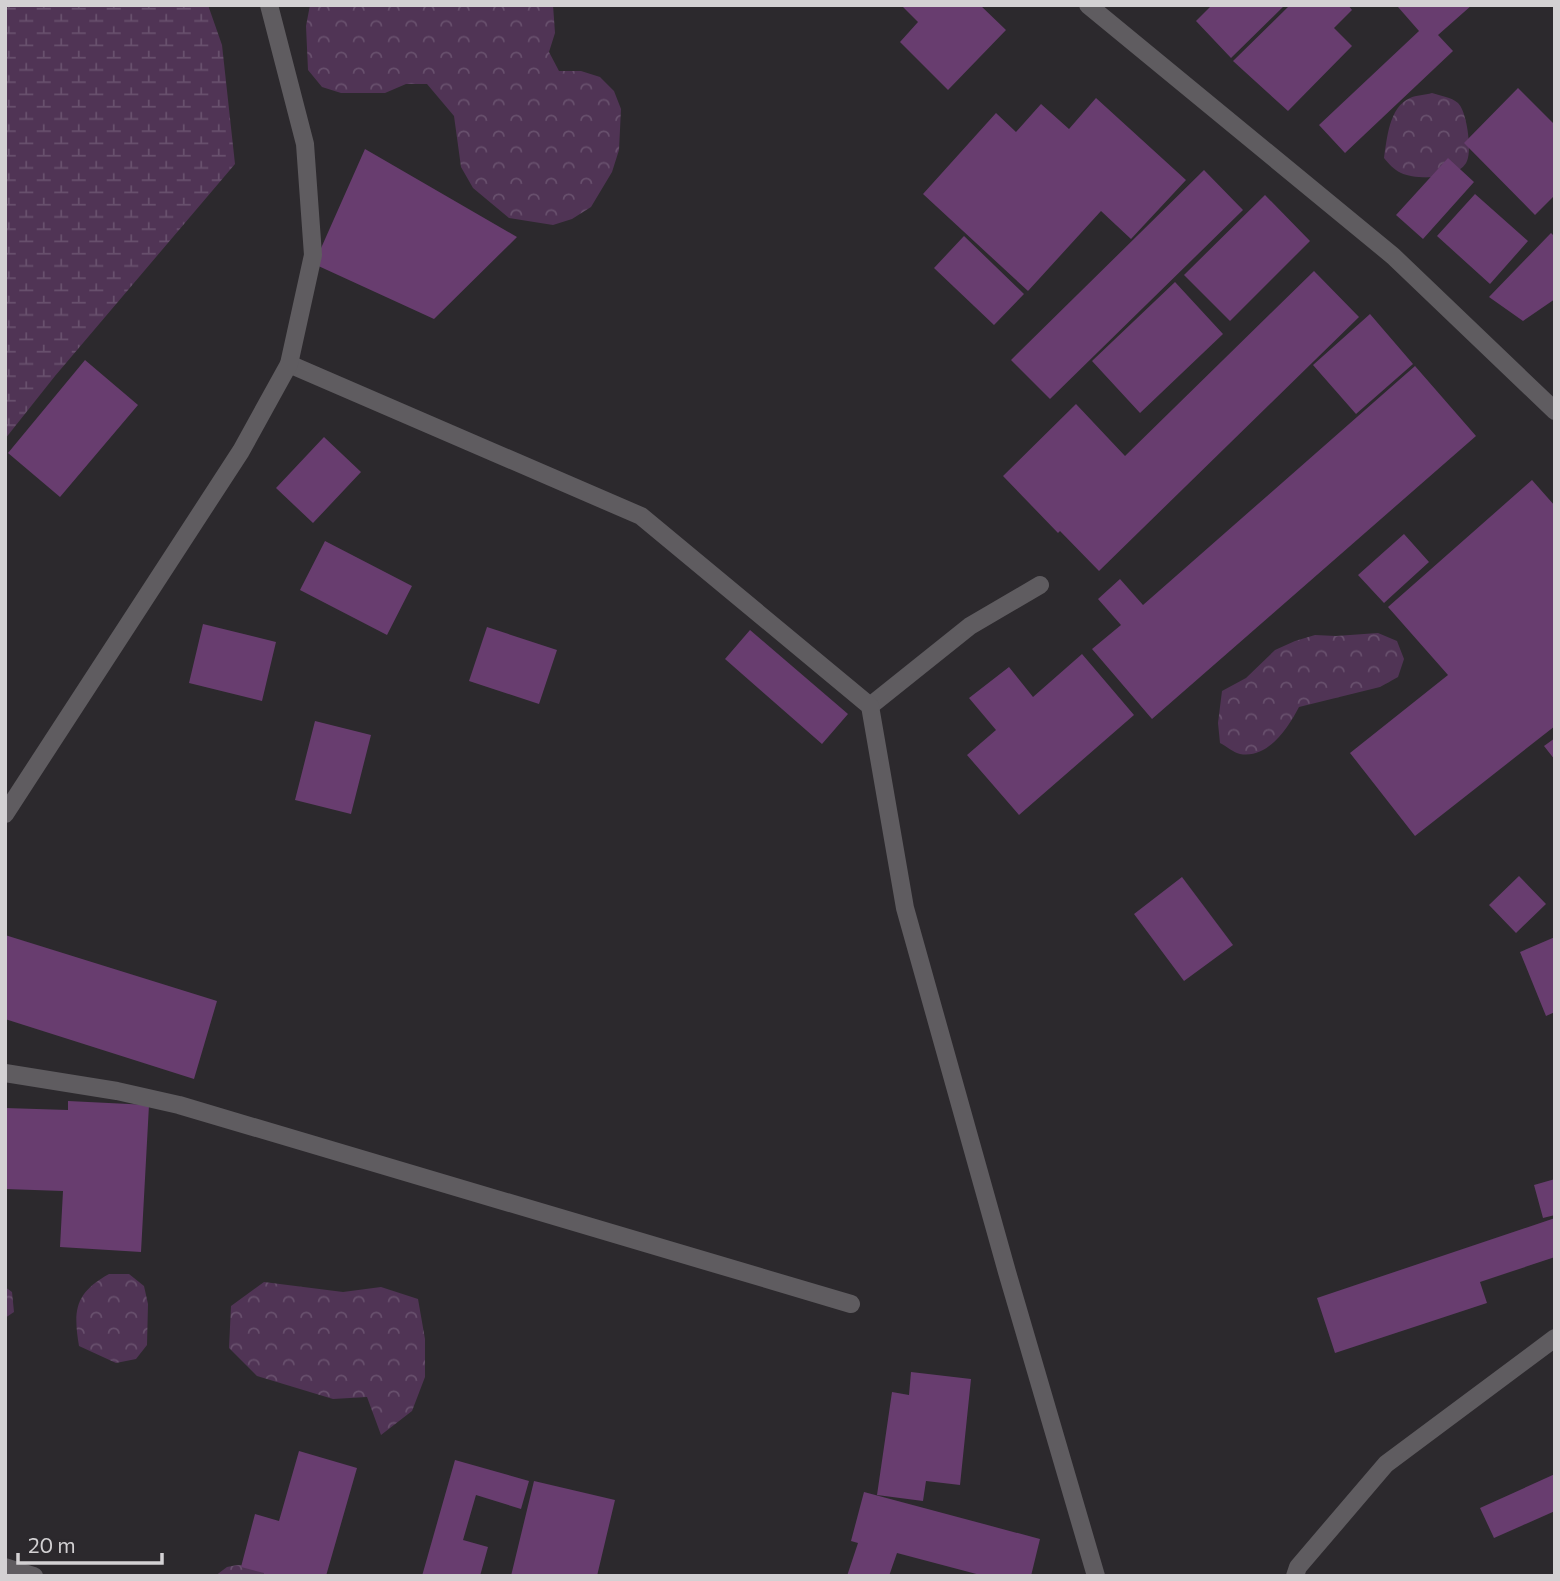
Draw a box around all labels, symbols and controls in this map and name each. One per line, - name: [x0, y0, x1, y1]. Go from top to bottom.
- scale bar: [18, 1522, 161, 1566]
- text: 20 m: [28, 1532, 76, 1557]

